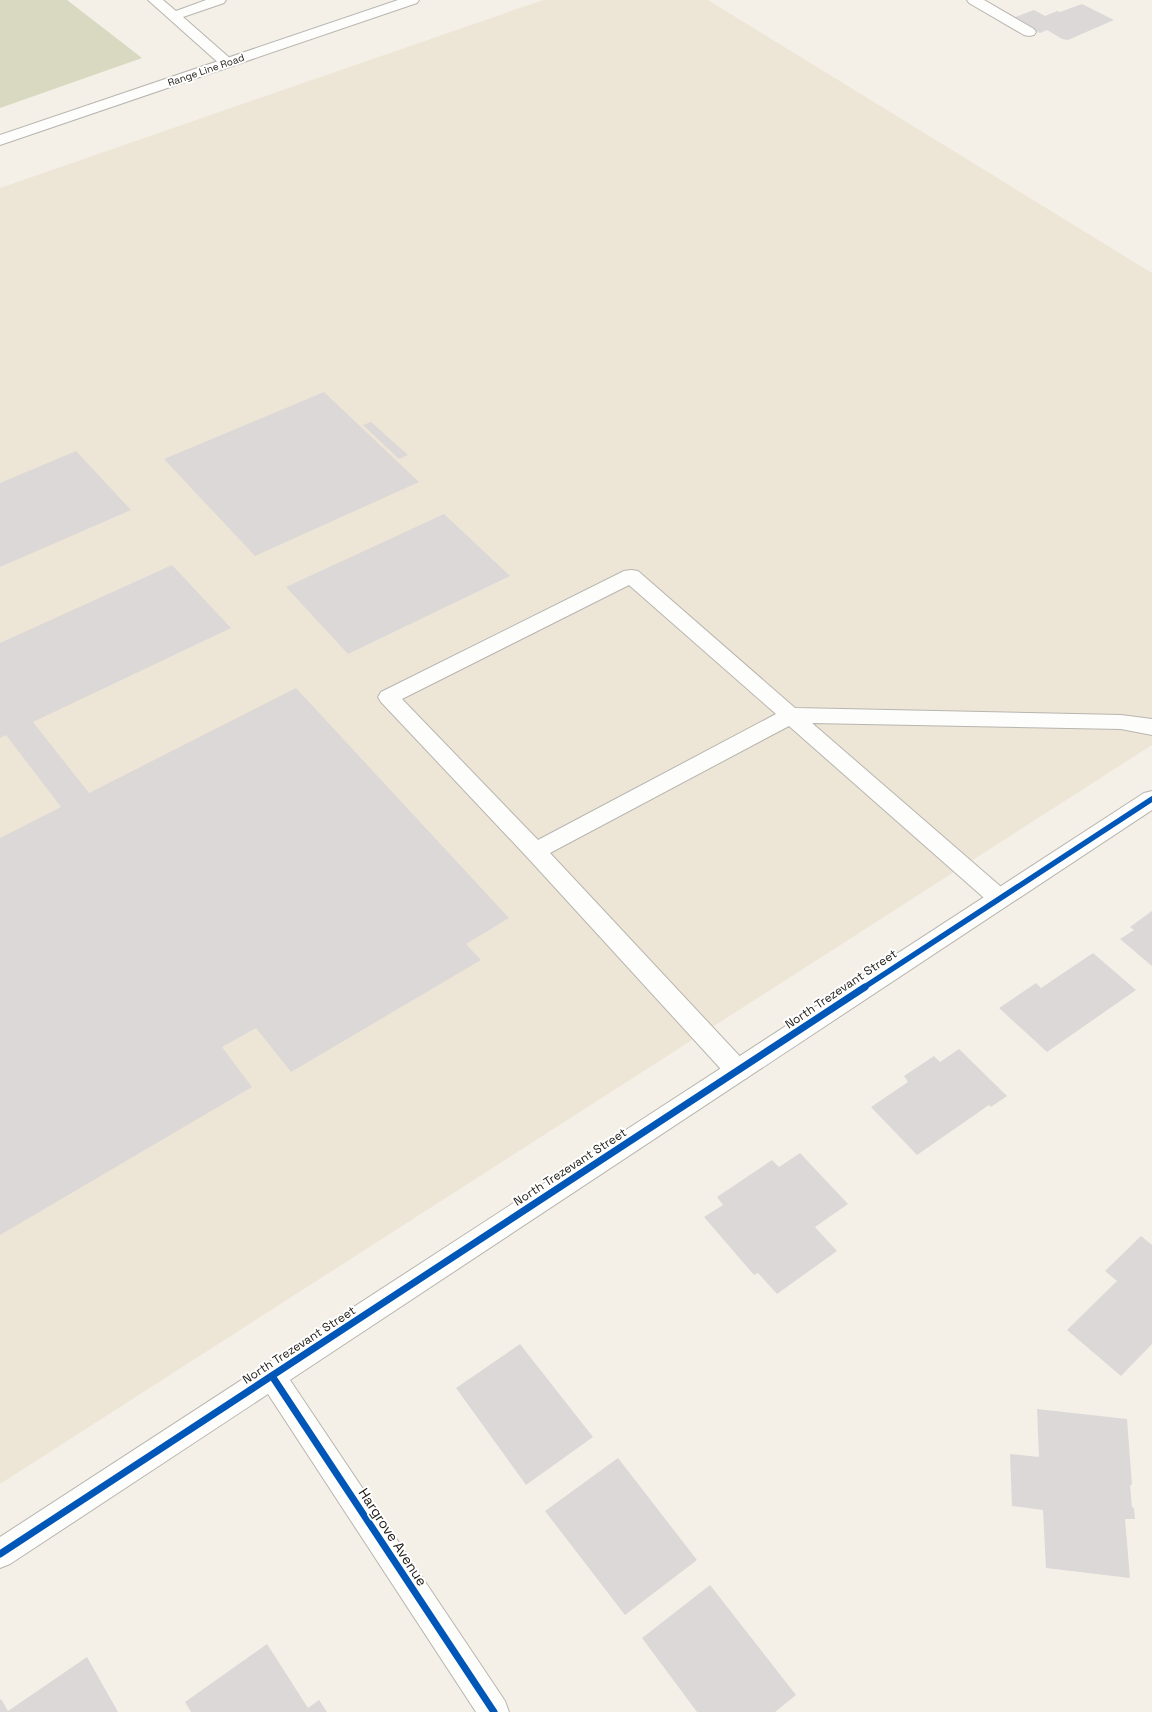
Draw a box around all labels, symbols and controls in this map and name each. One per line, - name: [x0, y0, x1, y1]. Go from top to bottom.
- street label: Range Line Road: [166, 51, 246, 89]
- street label: North Trezevant Street: [782, 946, 900, 1032]
- street label: North Trezevant Street: [511, 1124, 629, 1210]
- street label: North Trezevant Street: [240, 1302, 358, 1388]
- street label: Hargrove Avenue: [355, 1485, 431, 1589]

